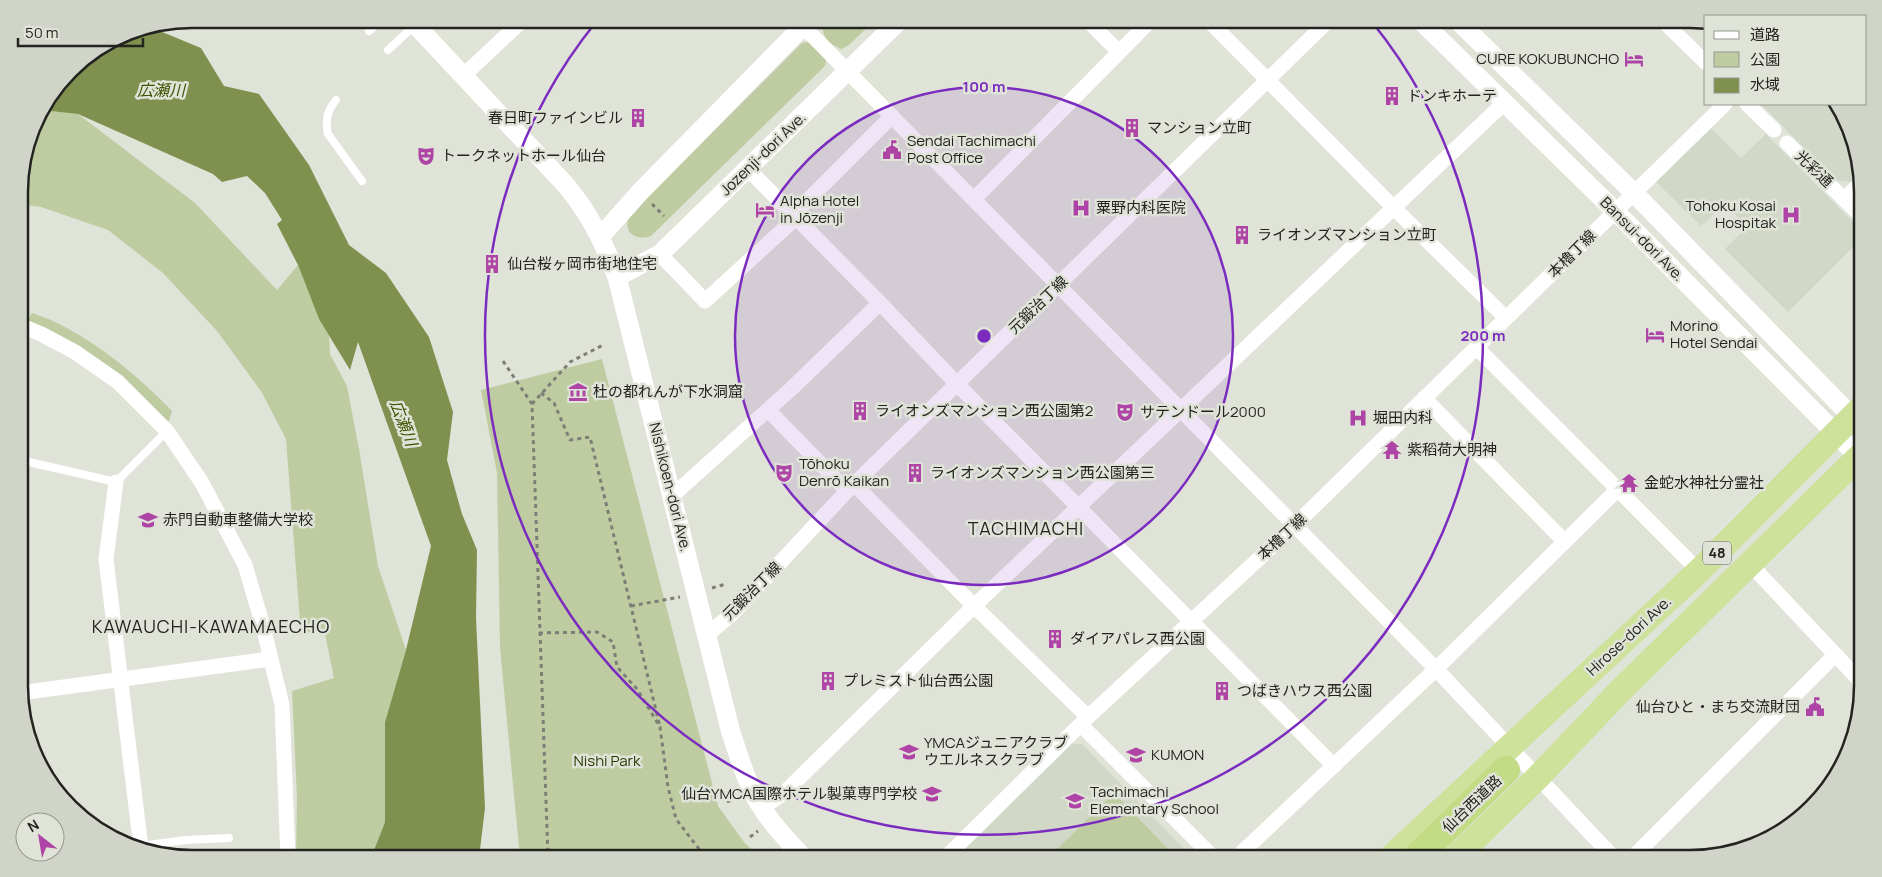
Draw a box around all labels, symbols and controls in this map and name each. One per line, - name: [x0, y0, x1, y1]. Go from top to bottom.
- scale bar: [18, 15, 142, 47]
- legend: [1704, 15, 1867, 105]
- text: 50 m: [25, 22, 59, 43]
- text: 道路: [1750, 24, 1780, 45]
- place label: CURE KOKUBUNCHO: [1476, 48, 1619, 69]
- hotel icon: CURE KOKUBUNCHO: [1623, 48, 1645, 70]
- text: 公園: [1750, 49, 1780, 70]
- text: 水域: [1750, 74, 1780, 95]
- text: 100 m: [963, 76, 1005, 97]
- water label: 広瀬川: [137, 79, 187, 101]
- building icon: ドンキホーテ: [1381, 85, 1403, 107]
- place label: ドンキホーテ: [1407, 85, 1497, 106]
- place label: 春日町ファインビル: [488, 107, 623, 128]
- building icon: 春日町ファインビル: [627, 107, 649, 129]
- street label: Jozenji-dori Ave.: [715, 107, 810, 200]
- building icon: マンション立町: [1121, 117, 1143, 139]
- place label: マンション立町: [1147, 117, 1252, 138]
- place label: Sendai Tachimachi Post Office: [907, 130, 1036, 168]
- public building icon: Sendai Tachimachi Post Office: [881, 139, 903, 161]
- theatre icon: トークネットホール仙台: [415, 145, 437, 167]
- place label: トークネットホール仙台: [441, 145, 606, 166]
- street label: 光彩通: [1791, 145, 1838, 192]
- place label: Alpha Hotel in Jōzenji: [780, 190, 859, 228]
- street label: Bansui-dori Ave.: [1596, 192, 1689, 285]
- place label: Tohoku Kosai Hospitak: [1685, 195, 1777, 233]
- hospital icon: 粟野内科医院: [1070, 197, 1092, 219]
- place label: 粟野内科医院: [1096, 197, 1186, 218]
- hotel icon: Alpha Hotel in Jōzenji: [754, 199, 776, 221]
- hospital icon: Tohoku Kosai Hospitak: [1780, 204, 1802, 226]
- building icon: ライオンズマンション立町: [1231, 224, 1253, 246]
- place label: ライオンズマンション立町: [1257, 224, 1437, 245]
- street label: 本櫓丁線: [1543, 225, 1600, 282]
- building icon: 仙台桜ヶ岡市街地住宅: [481, 253, 503, 275]
- place label: 仙台桜ヶ岡市街地住宅: [507, 253, 657, 274]
- street label: 元鍛治丁線: [1003, 271, 1072, 338]
- place label: Morino Hotel Sendai: [1670, 315, 1758, 353]
- hotel icon: Morino Hotel Sendai: [1644, 324, 1666, 346]
- text: 200 m: [1460, 325, 1506, 346]
- centre of rings: [975, 327, 993, 345]
- museum icon: 杜の都れんが下水洞窟: [567, 381, 589, 403]
- place label: 杜の都れんが下水洞窟: [593, 381, 743, 402]
- water label: 広瀬川: [385, 397, 424, 451]
- building icon: ライオンズマンション西公園第2: [849, 400, 871, 422]
- place label: ライオンズマンション西公園第2: [875, 400, 1093, 421]
- theatre icon: サテンドール2000: [1114, 401, 1136, 423]
- place label: サテンドール2000: [1140, 401, 1266, 422]
- hospital icon: 堀田内科: [1347, 407, 1369, 429]
- place label: 堀田内科: [1373, 407, 1433, 428]
- street label: Nishikoen-dori Ave.: [644, 420, 697, 554]
- temple icon: 紫稻荷大明神: [1381, 439, 1403, 461]
- place label: 紫稻荷大明神: [1407, 439, 1497, 460]
- place label: Tōhoku Denrō Kaikan: [799, 453, 889, 491]
- theatre icon: Tōhoku Denrō Kaikan: [773, 462, 795, 484]
- building icon: ライオンズマンション西公園第三: [904, 462, 926, 484]
- place label: ライオンズマンション西公園第三: [930, 462, 1155, 483]
- temple icon: 金蛇水神社分霊社: [1618, 472, 1640, 494]
- place label: 金蛇水神社分霊社: [1644, 472, 1764, 493]
- street label: 本櫓丁線: [1253, 508, 1311, 565]
- school or university icon: 赤門自動車整備大学校: [137, 509, 159, 531]
- place label: 赤門自動車整備大学校: [163, 509, 313, 530]
- district label: TACHIMACHI: [968, 516, 1084, 540]
- road number: 48: [1703, 542, 1731, 564]
- street label: 元鍛治丁線: [718, 557, 786, 625]
- street label: Hirose-dori Ave.: [1582, 591, 1676, 680]
- district label: KAWAUCHI-KAWAMAECHO: [92, 614, 330, 638]
- building icon: ダイアパレス西公園: [1044, 628, 1066, 650]
- place label: ダイアパレス西公園: [1070, 628, 1205, 649]
- building icon: プレミスト仙台西公園: [817, 670, 839, 692]
- place label: プレミスト仙台西公園: [843, 670, 993, 691]
- building icon: つばきハウス西公園: [1211, 680, 1233, 702]
- place label: つばきハウス西公園: [1237, 680, 1372, 701]
- place label: 仙台ひと・まち交流財団: [1635, 696, 1800, 717]
- public building icon: 仙台ひと・まち交流財団: [1804, 696, 1826, 718]
- place label: YMCAジュニアクラブ ウエルネスクラブ: [924, 732, 1068, 770]
- school or university icon: YMCAジュニアクラブ ウエルネスクラブ: [898, 741, 920, 763]
- school or university icon: KUMON: [1125, 744, 1147, 766]
- place label: KUMON: [1151, 744, 1204, 765]
- park label: Nishi Park: [574, 750, 641, 771]
- street label: 仙台西道路: [1437, 770, 1506, 837]
- place label: Tachimachi Elementary School: [1090, 781, 1219, 819]
- place label: 仙台YMCA国際ホテル製菓専門学校: [681, 783, 917, 804]
- school or university icon: 仙台YMCA国際ホテル製菓専門学校: [921, 783, 943, 805]
- school or university icon: Tachimachi Elementary School: [1064, 790, 1086, 812]
- north arrow: [15, 812, 65, 862]
- text: N: [24, 815, 42, 836]

